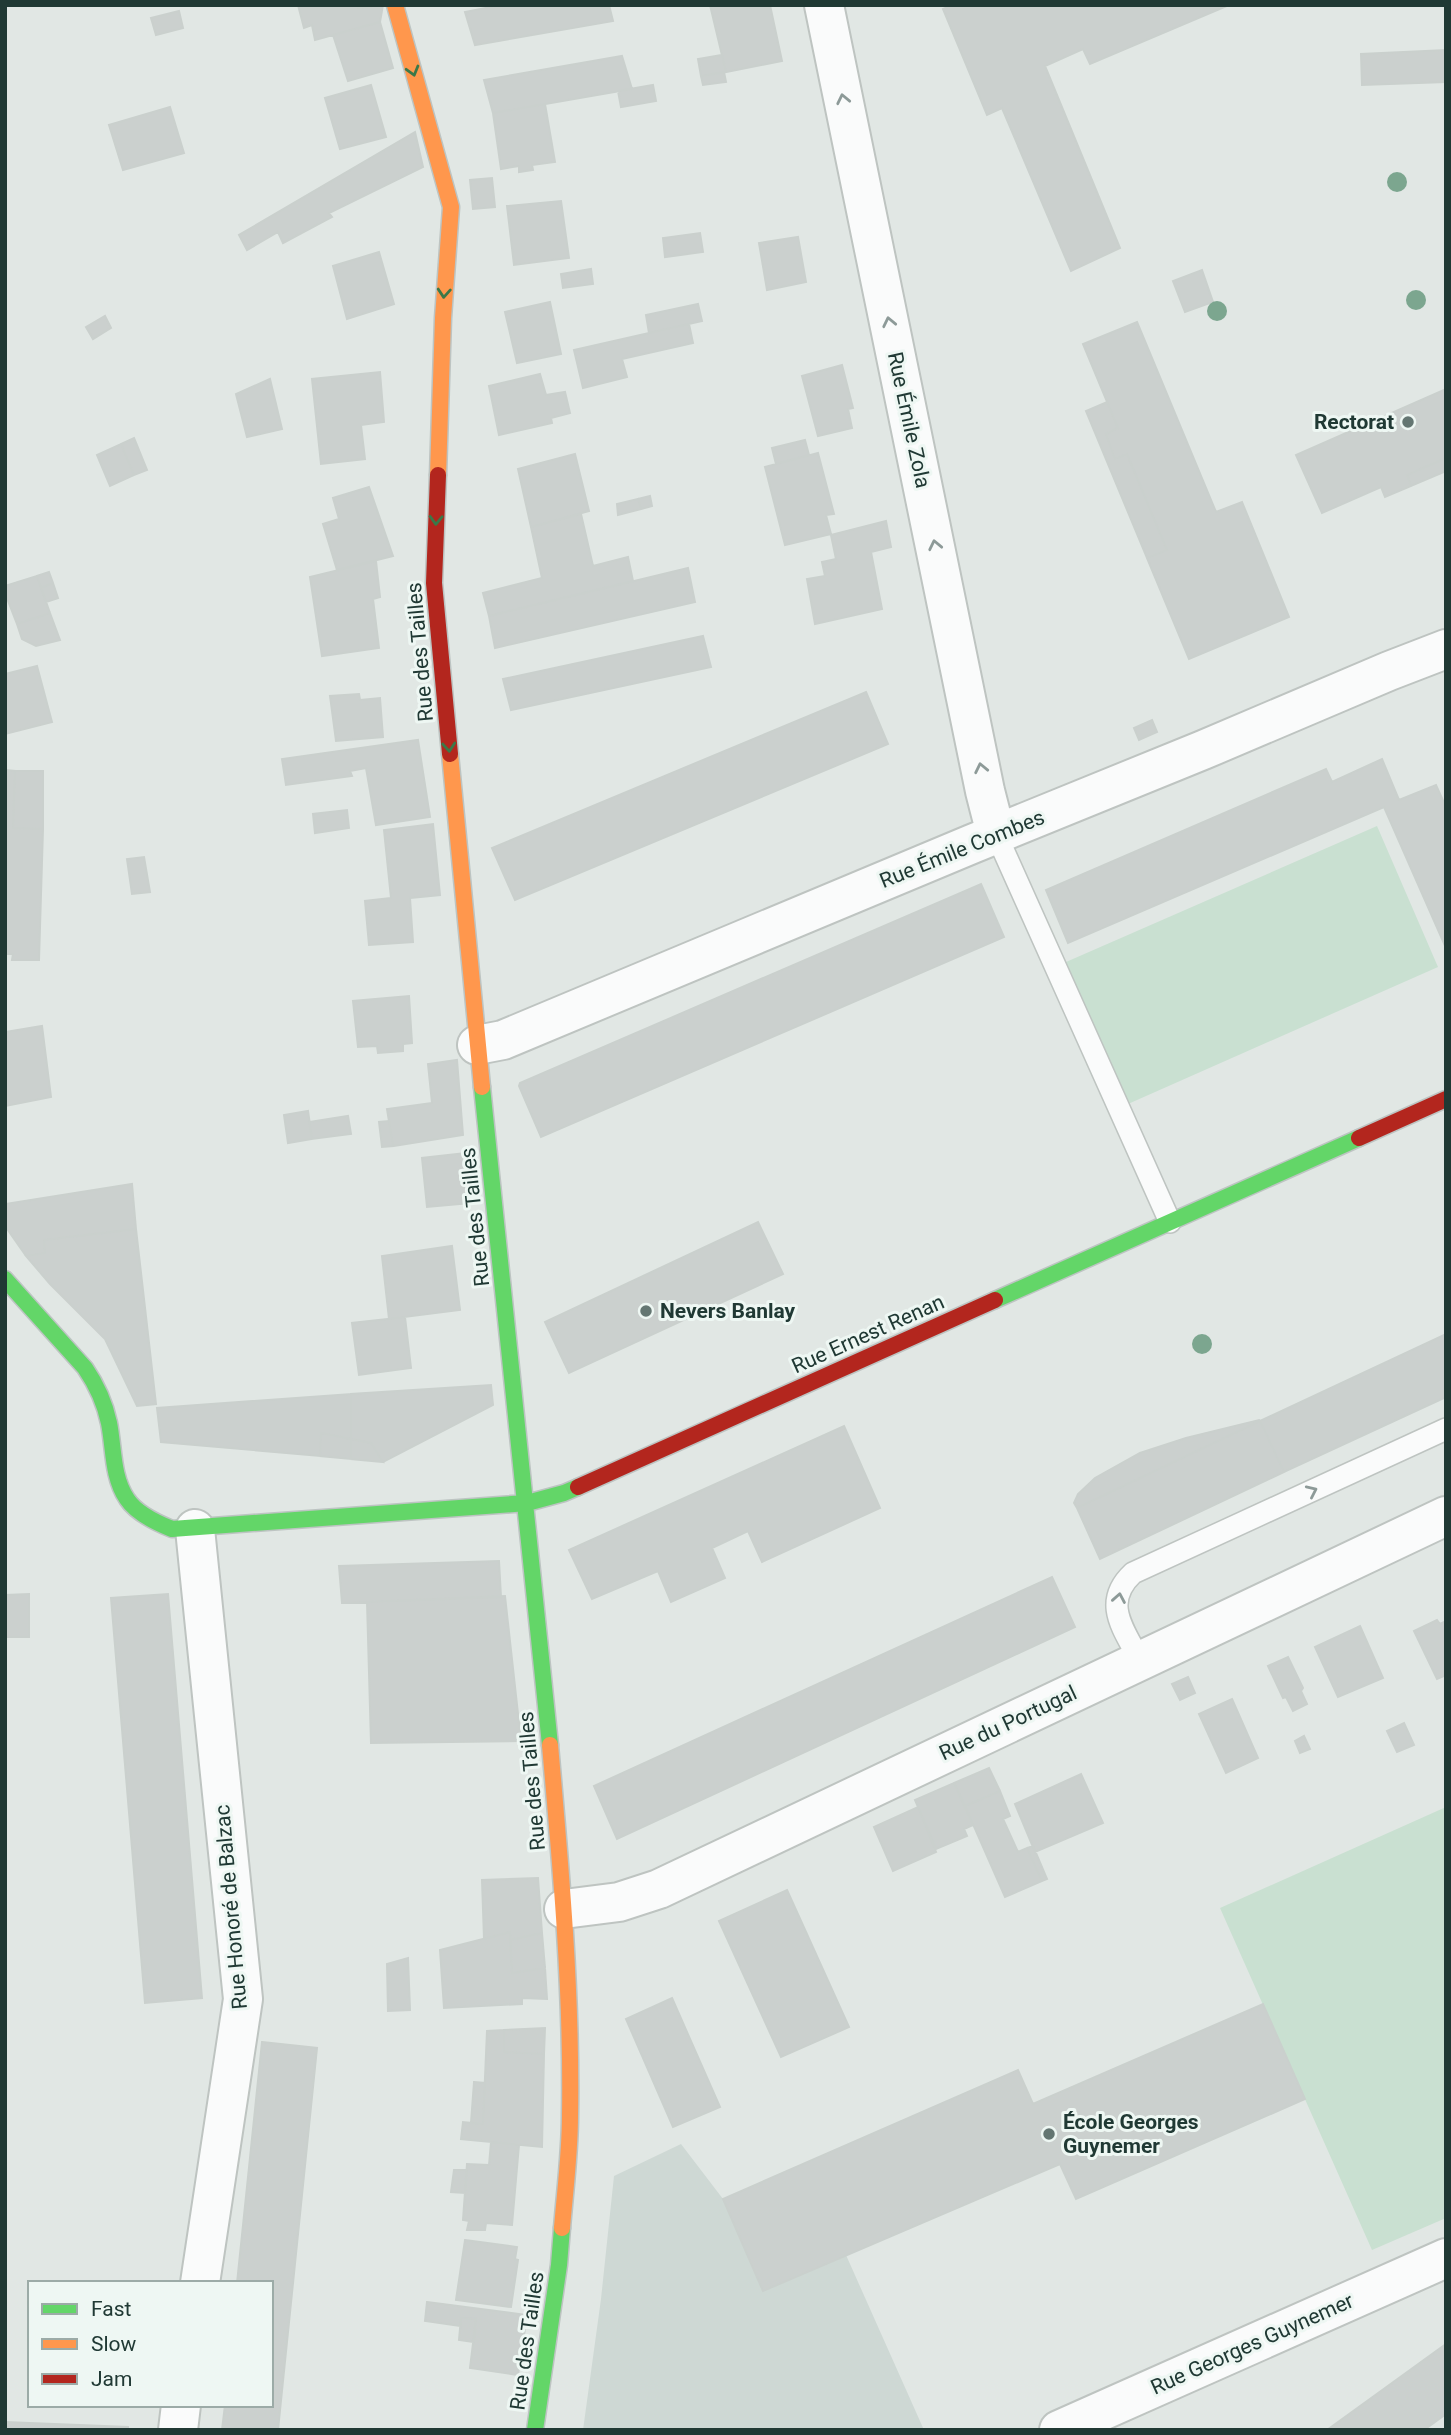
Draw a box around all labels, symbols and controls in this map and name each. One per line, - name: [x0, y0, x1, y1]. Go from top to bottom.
- one-way arrow: [405, 65, 419, 77]
- one-way arrow: [837, 93, 852, 105]
- one-way arrow: [437, 288, 452, 299]
- one-way arrow: [883, 316, 898, 328]
- street label: Rue Émile Zola: [883, 350, 935, 490]
- place label: Rectorat: [1314, 410, 1394, 434]
- marker: Rectorat: [1400, 414, 1416, 430]
- one-way arrow: [428, 515, 443, 526]
- one-way arrow: [928, 539, 943, 551]
- street label: Rue des Tailles: [402, 581, 438, 723]
- one-way arrow: [441, 742, 456, 753]
- one-way arrow: [974, 762, 989, 774]
- street label: Rue Émile Combes: [876, 805, 1048, 893]
- street label: Rue des Tailles: [456, 1146, 494, 1288]
- street label: Rue Ernest Renan: [788, 1290, 948, 1378]
- place label: Nevers Banlay: [660, 1299, 796, 1323]
- marker: Nevers Banlay: [638, 1303, 654, 1319]
- one-way arrow: [1305, 1485, 1317, 1499]
- one-way arrow: [1111, 1593, 1126, 1604]
- street label: Rue du Portugal: [935, 1681, 1081, 1765]
- street label: Rue des Tailles: [514, 1710, 550, 1852]
- street label: Rue Honoré de Balzac: [210, 1804, 252, 2010]
- place label: École Georges Guynemer: [1063, 2110, 1199, 2158]
- marker: École Georges Guynemer: [1041, 2126, 1057, 2142]
- street label: Rue des Tailles: [505, 2270, 549, 2412]
- legend: [28, 2281, 273, 2407]
- street label: Rue Georges Guynemer: [1147, 2288, 1357, 2400]
- text: Fast: [91, 2297, 132, 2321]
- text: Slow: [91, 2332, 137, 2356]
- text: Jam: [91, 2367, 132, 2391]

